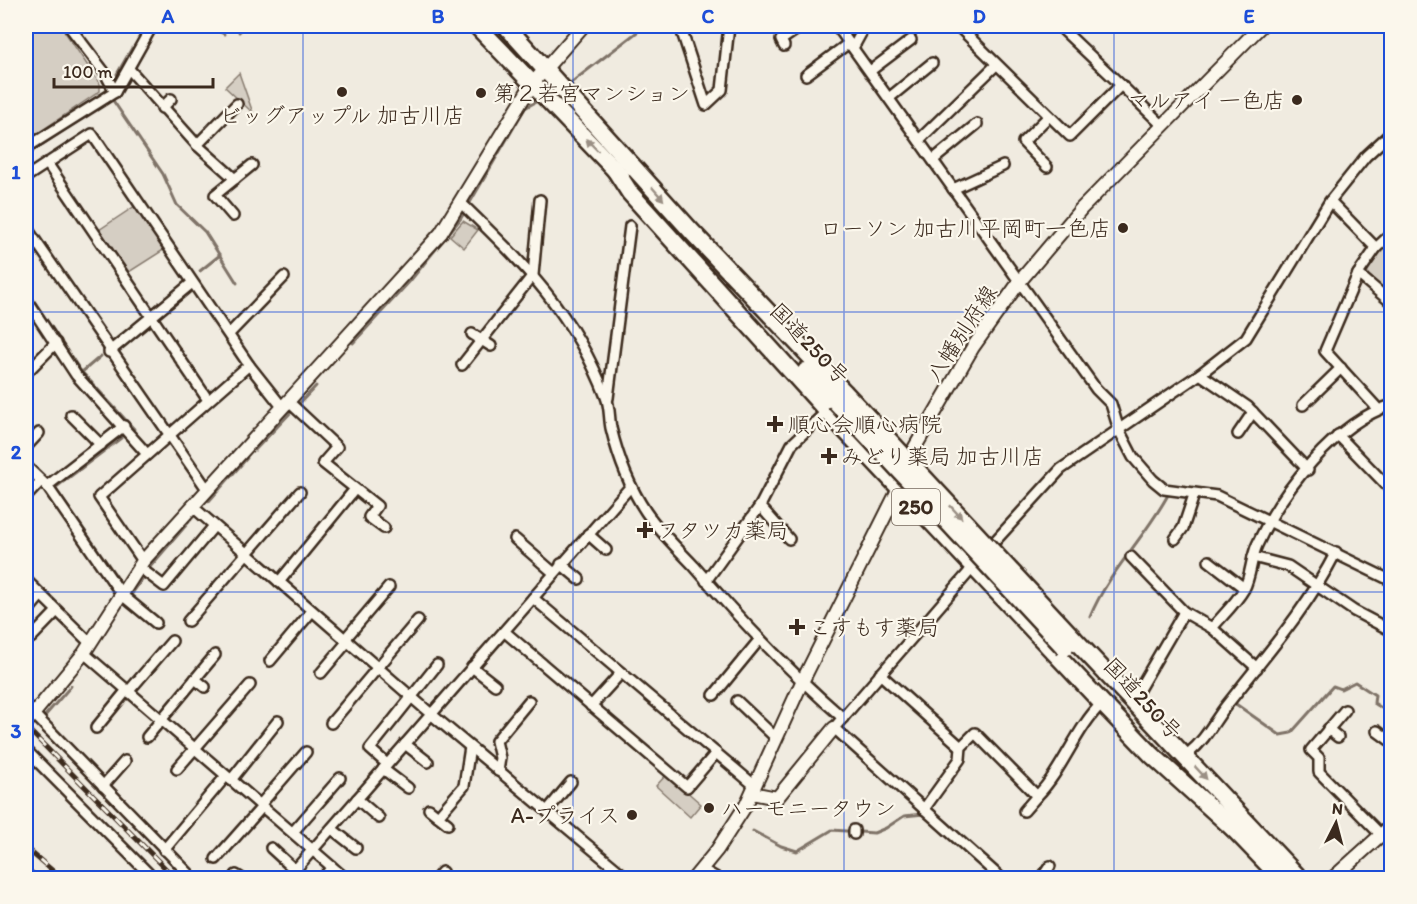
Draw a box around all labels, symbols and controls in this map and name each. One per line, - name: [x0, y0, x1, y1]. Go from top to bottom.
- text: A: [161, 4, 175, 28]
- text: B: [432, 4, 445, 28]
- text: C: [702, 4, 715, 28]
- text: D: [972, 4, 986, 28]
- text: E: [1243, 4, 1255, 28]
- scale bar: [54, 51, 213, 89]
- text: 100 m: [63, 61, 113, 83]
- place label: 第２若宮マンション: [493, 80, 690, 107]
- marker: ビッグアップル 加古川店: [335, 85, 349, 99]
- marker: 第２若宮マンション: [474, 86, 488, 100]
- place label: マルアイ 一色店: [1128, 87, 1285, 114]
- marker: マルアイ 一色店: [1290, 93, 1304, 107]
- place label: ビッグアップル 加古川店: [219, 102, 465, 129]
- one-way arrow: [585, 139, 599, 153]
- text: 1: [11, 160, 21, 184]
- one-way arrow: [651, 186, 664, 201]
- place label: ローソン 加古川平岡町一色店: [820, 215, 1111, 242]
- marker: ローソン 加古川平岡町一色店: [1116, 221, 1130, 235]
- street label: 八幡別府線: [920, 280, 1003, 387]
- street label: 国道250号: [764, 297, 855, 390]
- place label: 順心会順心病院: [788, 411, 942, 438]
- marker: 順心会順心病院: [766, 415, 784, 433]
- text: 2: [11, 440, 22, 464]
- place label: みどり薬局 加古川店: [841, 443, 1044, 470]
- marker: みどり薬局 加古川店: [822, 449, 836, 463]
- road number: 250: [892, 489, 940, 525]
- one-way arrow: [949, 504, 962, 519]
- place label: フタツカ薬局: [657, 517, 789, 544]
- marker: フタツカ薬局: [638, 523, 652, 537]
- place label: こすもす薬局: [809, 614, 939, 641]
- marker: こすもす薬局: [790, 620, 804, 634]
- street label: 国道250号: [1098, 652, 1188, 745]
- text: 3: [11, 719, 22, 743]
- one-way arrow: [1194, 765, 1207, 780]
- north arrow: [1306, 793, 1366, 853]
- place label: ハーモニータウン: [721, 795, 896, 822]
- text: N: [1331, 799, 1344, 819]
- marker: ハーモニータウン: [702, 801, 716, 815]
- place label: A-プライス: [511, 802, 620, 829]
- marker: A-プライス: [625, 808, 639, 822]

